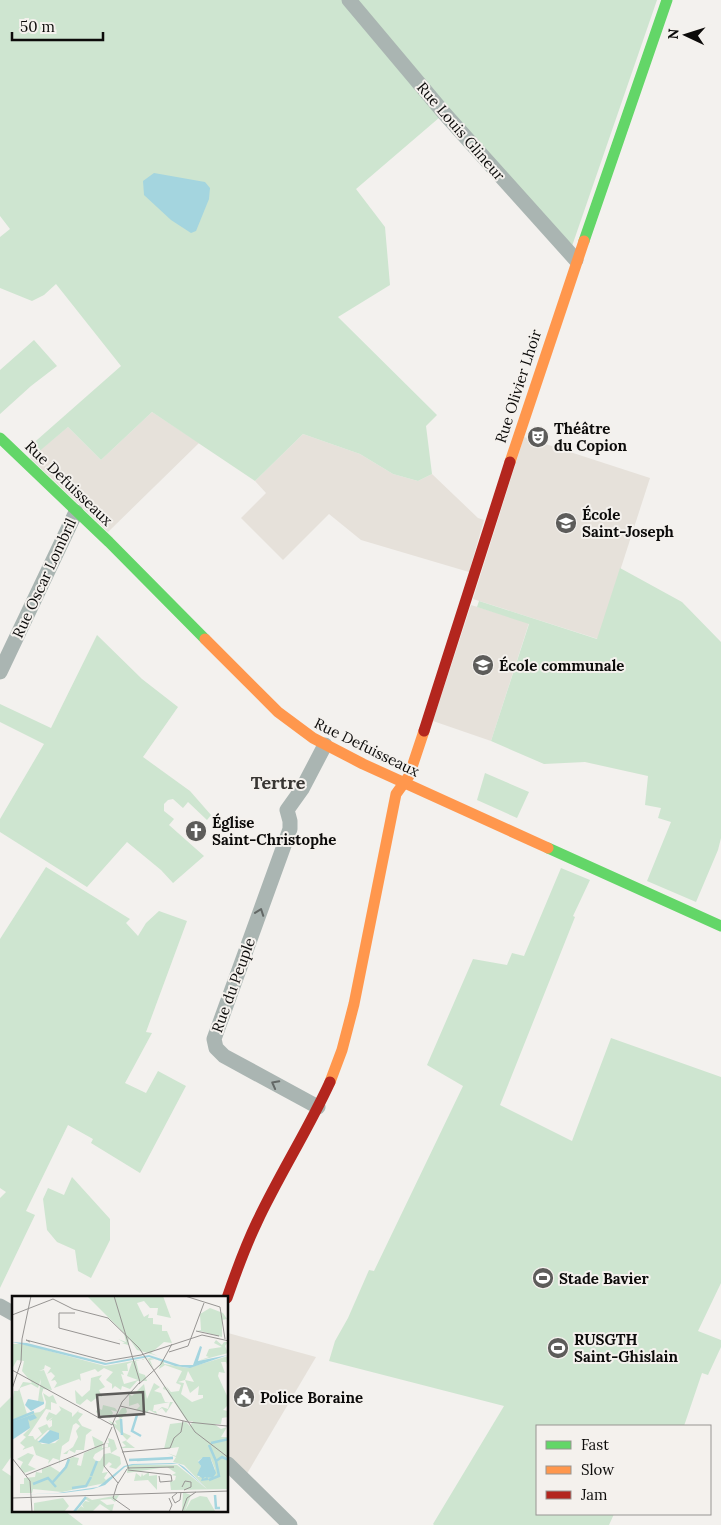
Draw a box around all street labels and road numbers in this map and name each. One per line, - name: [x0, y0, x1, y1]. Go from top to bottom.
- street label: Rue Louis Glineur: [413, 78, 509, 185]
- street label: Rue Olivier Lhoir: [491, 326, 545, 445]
- street label: Rue Defuisseaux: [21, 436, 117, 530]
- street label: Rue Oscar Lombril: [8, 515, 80, 641]
- street label: Rue Defuisseaux: [311, 713, 423, 781]
- street label: Rue du Peuple: [207, 935, 259, 1035]

